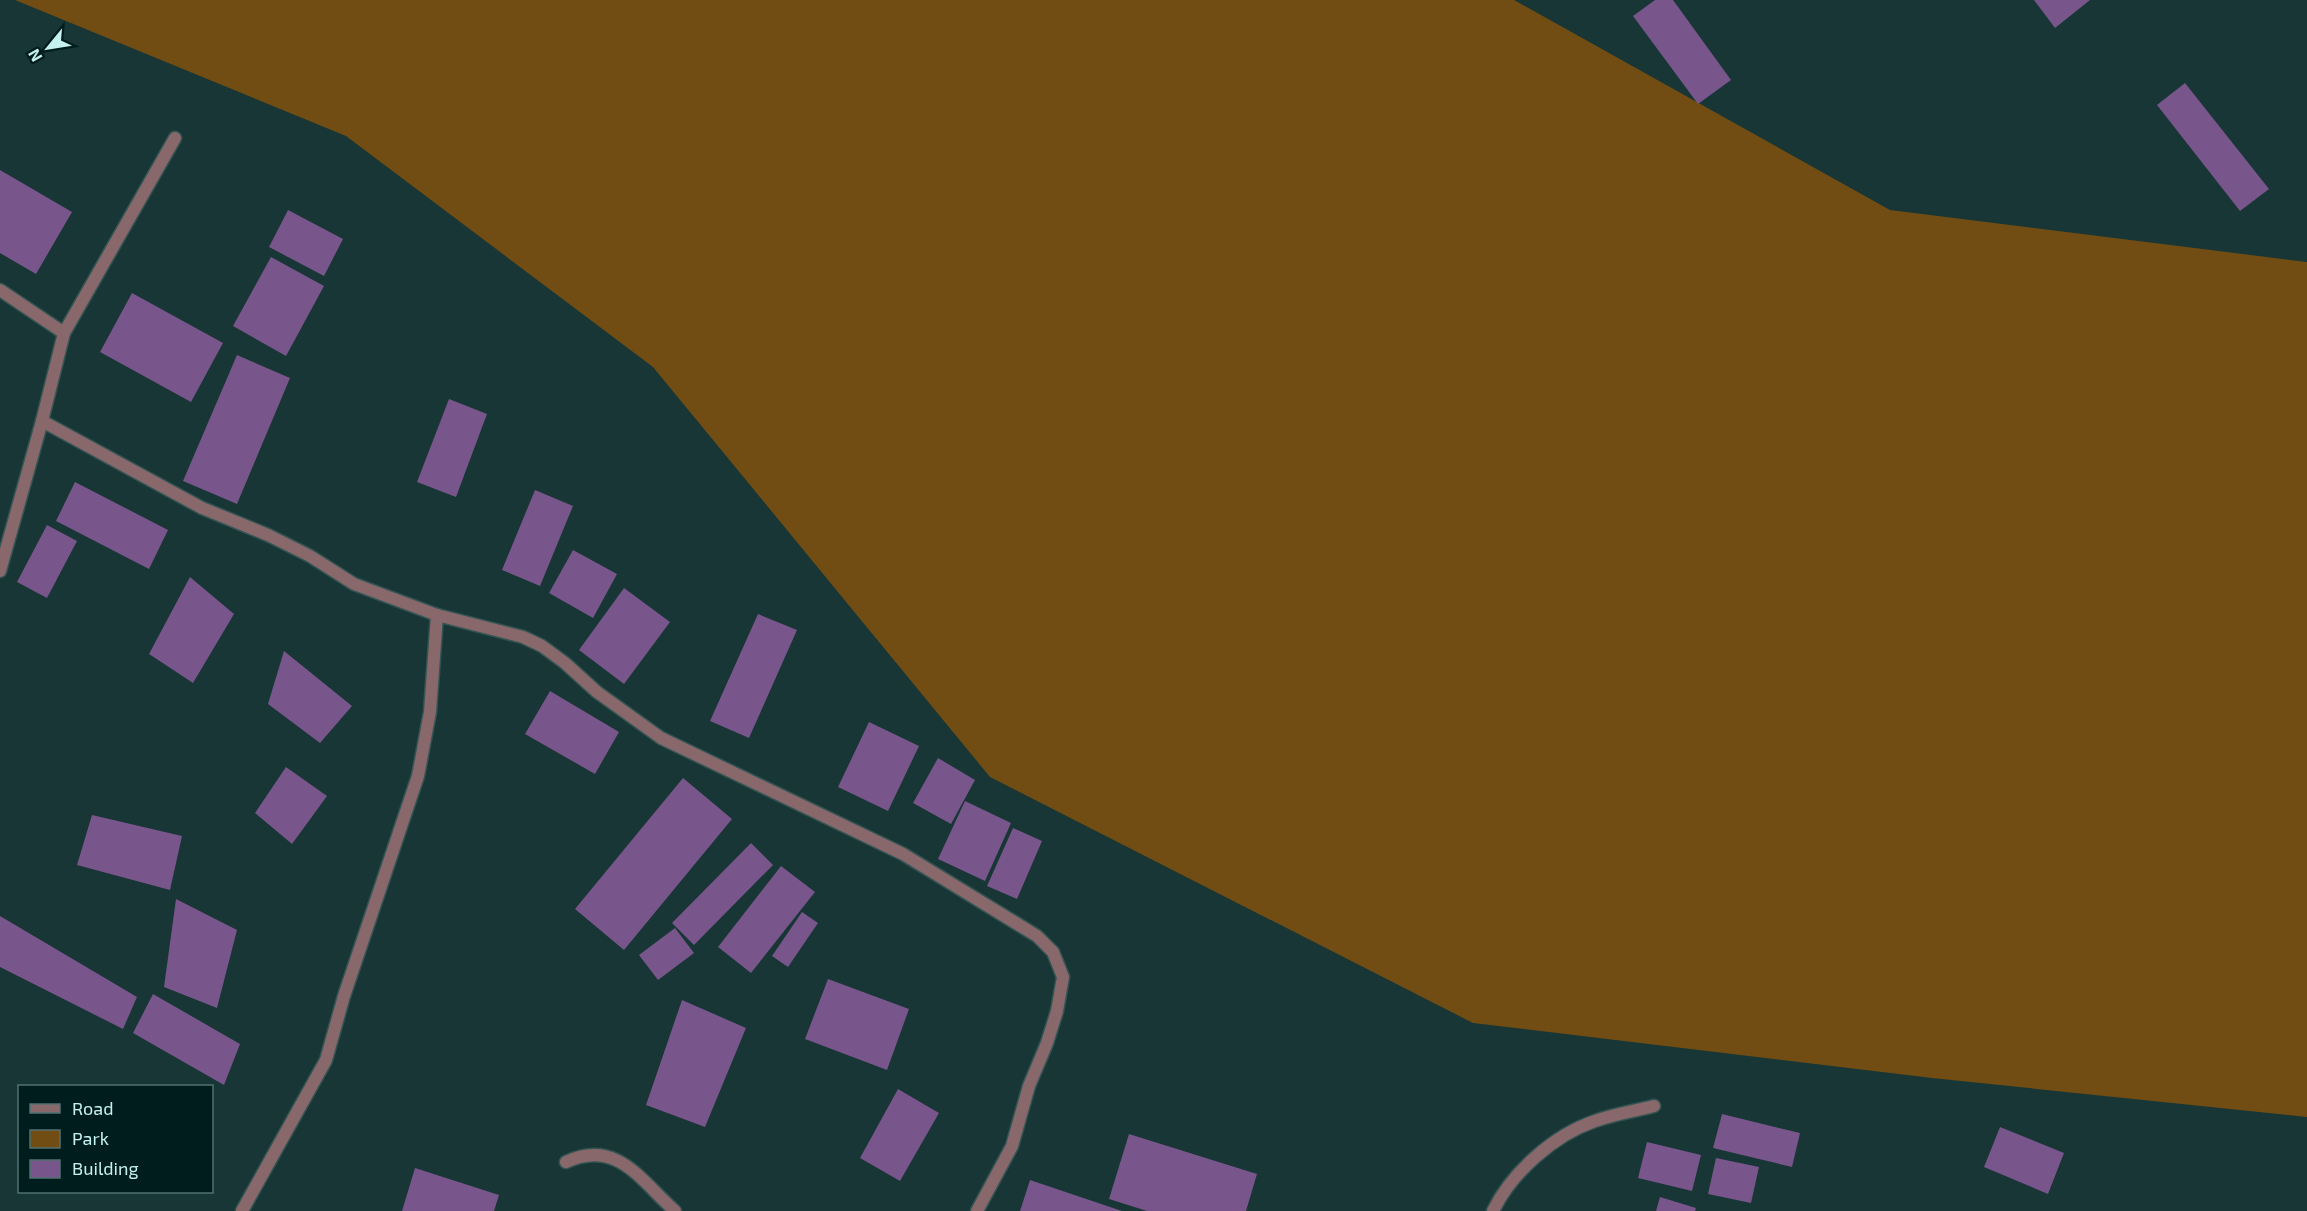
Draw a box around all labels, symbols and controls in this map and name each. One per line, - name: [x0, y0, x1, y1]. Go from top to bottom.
- north arrow: [18, 18, 78, 78]
- text: N: [23, 46, 46, 66]
- legend: [18, 1085, 213, 1193]
- text: Road: [72, 1097, 113, 1119]
- text: Park: [72, 1127, 109, 1149]
- text: Building: [72, 1157, 139, 1179]

